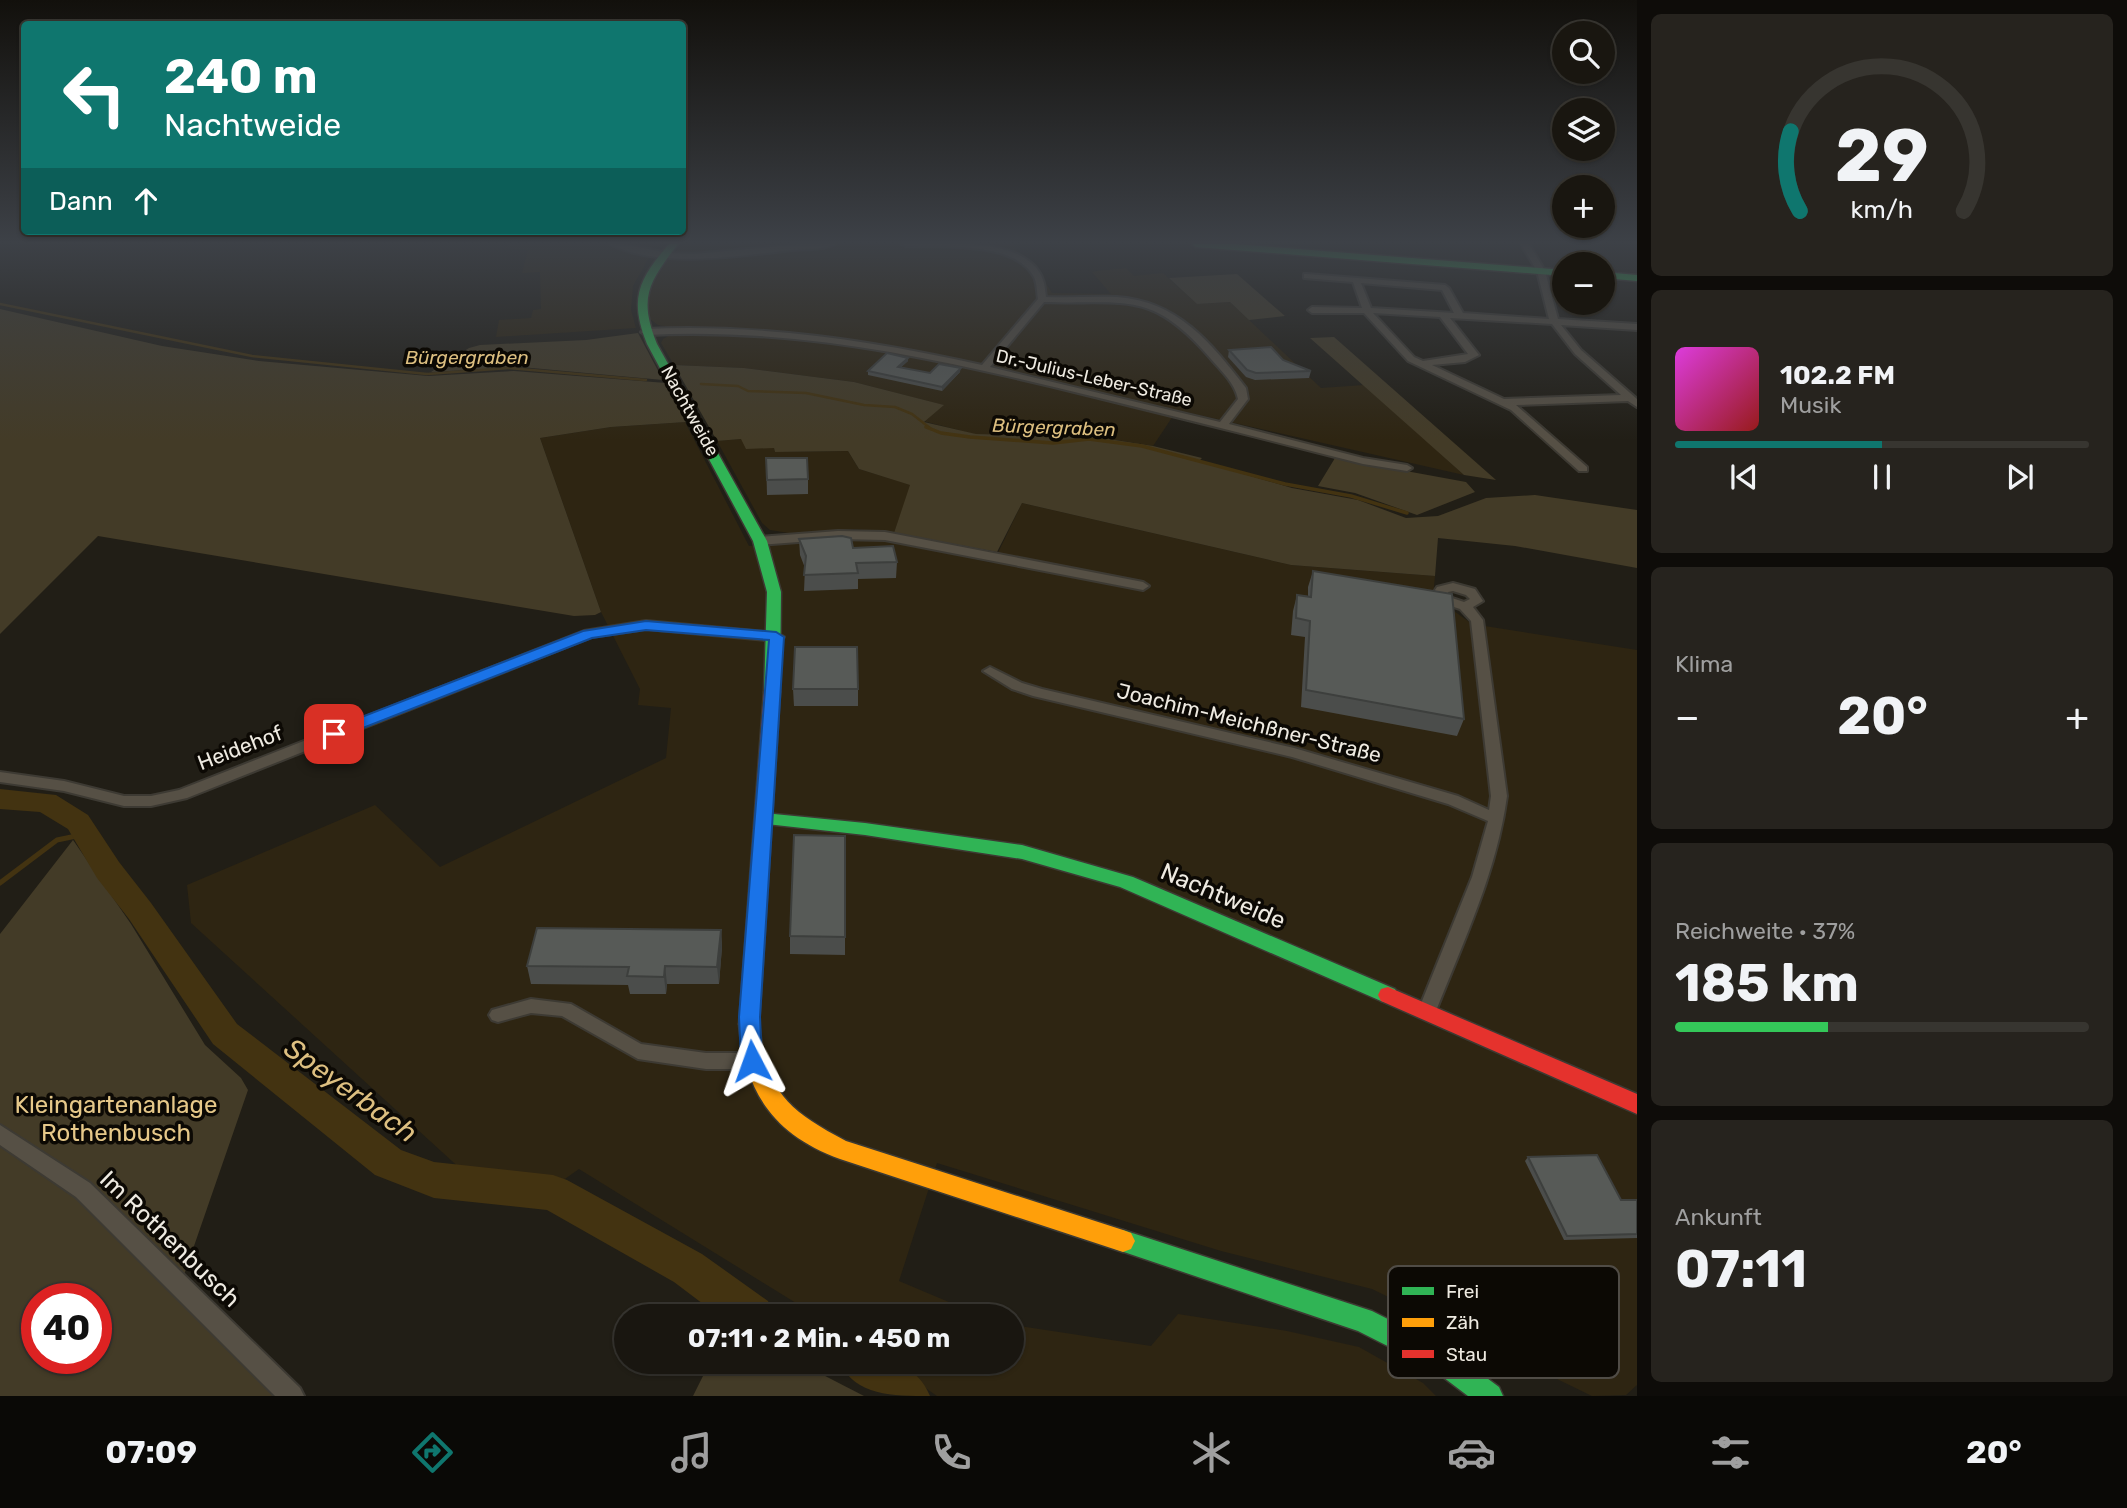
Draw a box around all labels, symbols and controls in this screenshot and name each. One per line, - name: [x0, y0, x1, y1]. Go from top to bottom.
- map controls: [1552, 21, 1615, 315]
- button: search: [1552, 21, 1615, 84]
- text: 240 m: [164, 47, 318, 105]
- icon: left: [49, 49, 140, 140]
- button: layers: [1552, 98, 1615, 161]
- text: Nachtweide: [164, 106, 341, 144]
- text: 29: [1835, 114, 1929, 200]
- button: +: [1552, 175, 1615, 238]
- icon: ahead: [127, 182, 165, 220]
- text: Dann: [49, 186, 113, 217]
- text: km/h: [1851, 195, 1913, 224]
- button: −: [1552, 252, 1615, 315]
- street label: Dr.-Julius-Leber-Straße: [994, 345, 1194, 411]
- water label: Bürgergraben: [405, 346, 529, 369]
- text: 102.2 FM: [1780, 360, 1895, 391]
- street label: Nachtweide: [656, 362, 724, 460]
- text: Musik: [1780, 391, 1841, 419]
- water label: Bürgergraben: [992, 414, 1116, 441]
- icon: previous: [1725, 458, 1763, 496]
- icon: pause: [1863, 458, 1901, 496]
- icon: next: [2001, 458, 2039, 496]
- text: Klima: [1675, 650, 1733, 678]
- street label: Joachim-Meichßner-Straße: [1114, 678, 1384, 767]
- text: 20°: [1837, 685, 1928, 747]
- text: −: [1675, 694, 1700, 740]
- text: +: [2065, 694, 2089, 740]
- pin: [304, 704, 364, 764]
- icon: arrive: [315, 715, 353, 753]
- street label: Heidehof: [194, 720, 286, 775]
- street label: Nachtweide: [1156, 857, 1290, 935]
- text: Reichweite · 37%: [1675, 917, 1855, 945]
- text: 185 km: [1675, 952, 1859, 1014]
- position arrow: [715, 1024, 789, 1098]
- water label: Speyerbach: [278, 1031, 423, 1150]
- park label: Kleingartenanlage Rothenbusch: [15, 1091, 217, 1147]
- street label: Im Rothenbusch: [94, 1165, 246, 1313]
- text: Ankunft: [1675, 1203, 1762, 1231]
- text: 07:11: [1675, 1238, 1807, 1300]
- legend: [1388, 1266, 1619, 1378]
- text: Frei: [1446, 1280, 1479, 1303]
- speed limit sign: 40: [21, 1283, 112, 1374]
- text: Zäh: [1446, 1311, 1479, 1334]
- text: 07:11 · 2 Min. · 450 m: [688, 1323, 950, 1354]
- text: Stau: [1446, 1343, 1487, 1366]
- icon: directions: [408, 1428, 457, 1477]
- icon: music: [667, 1428, 716, 1477]
- icon: phone: [927, 1428, 976, 1477]
- icon: climate: [1187, 1428, 1236, 1477]
- icon: car: [1447, 1428, 1496, 1477]
- icon: filters: [1706, 1428, 1755, 1477]
- text: 07:09: [105, 1433, 197, 1471]
- text: 20°: [1966, 1433, 2022, 1471]

